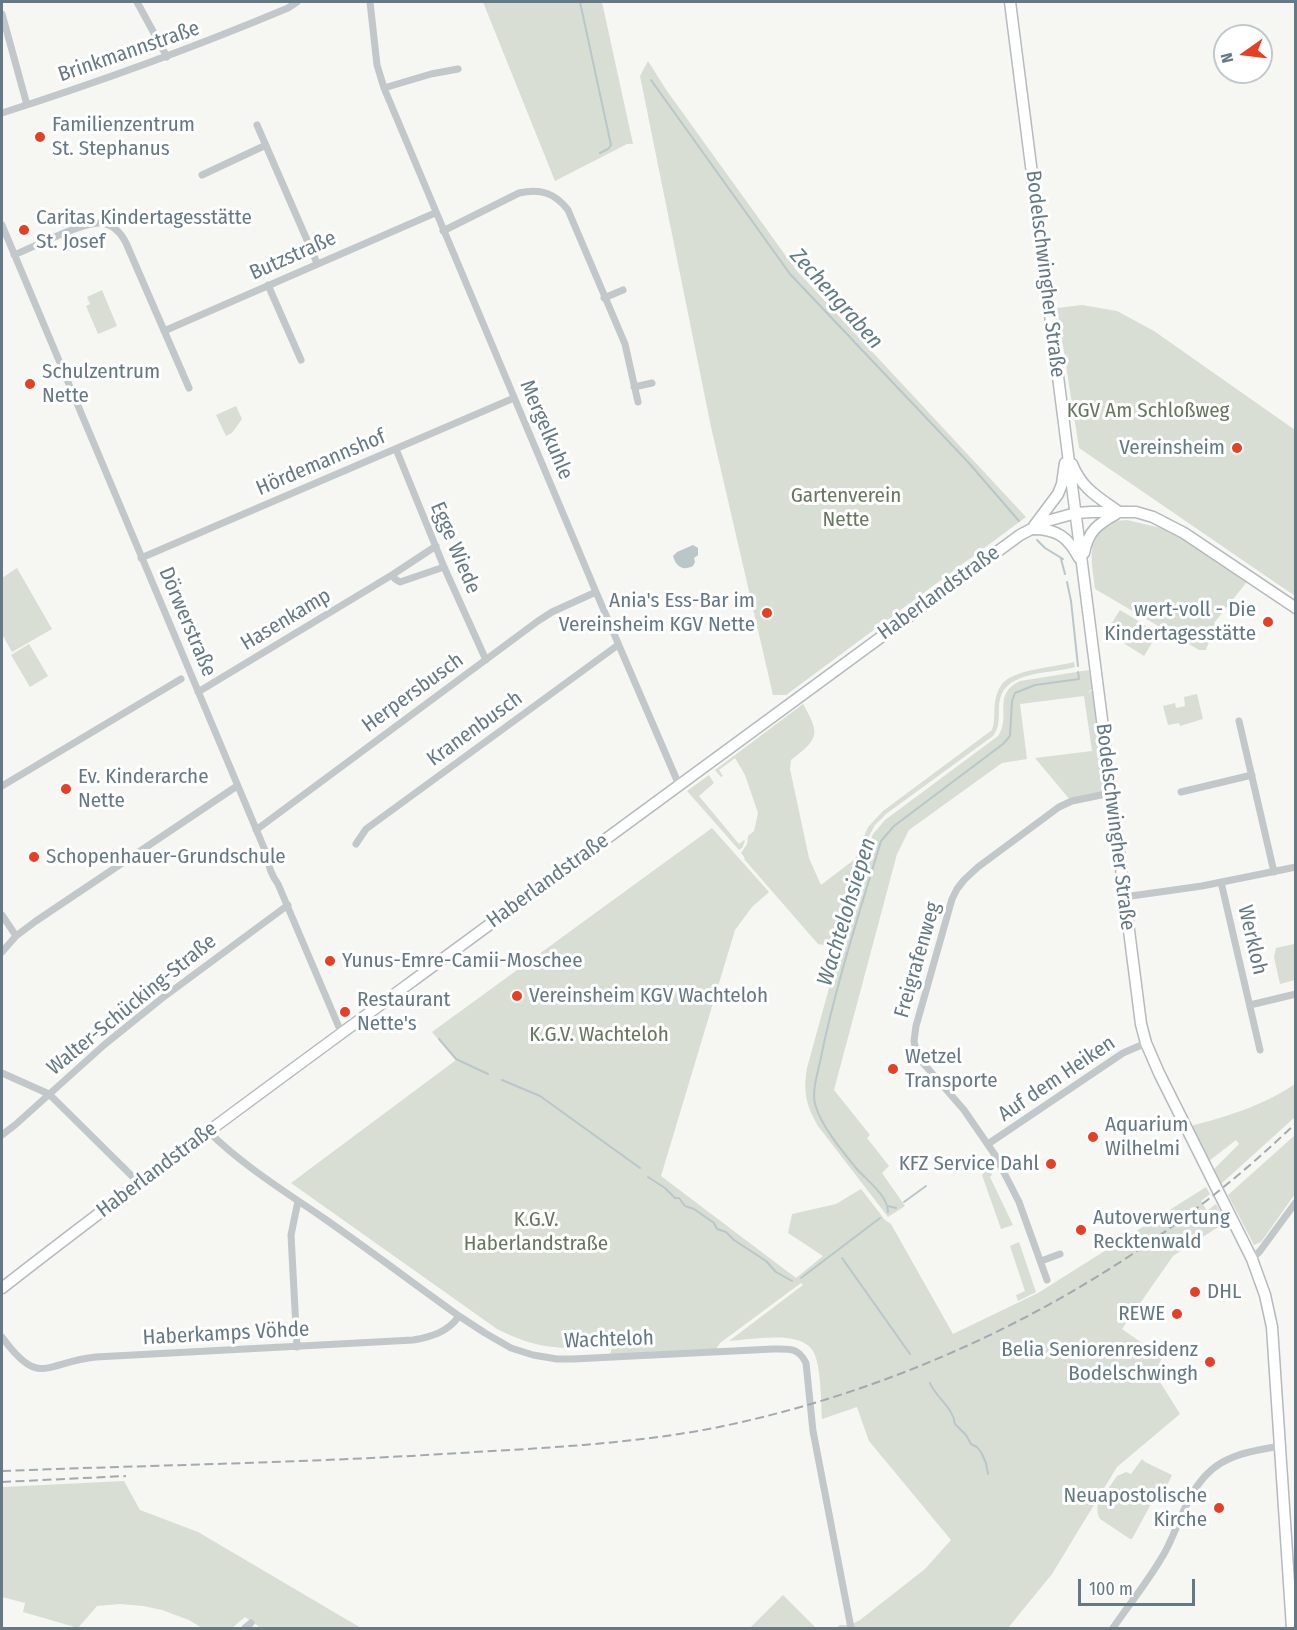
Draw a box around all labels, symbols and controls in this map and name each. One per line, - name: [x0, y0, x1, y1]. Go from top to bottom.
- street label: Brinkmannstraße: [55, 16, 203, 88]
- north arrow: [1213, 24, 1273, 84]
- text: N: [1217, 51, 1237, 65]
- place label: Familienzentrum St. Stephanus: [52, 112, 195, 162]
- marker: Familienzentrum St. Stephanus: [33, 130, 47, 144]
- street label: Bodelschwingher Straße: [1020, 169, 1070, 379]
- place label: Caritas Kindertagesstätte St. Josef: [36, 205, 252, 255]
- marker: Caritas Kindertagesstätte St. Josef: [17, 223, 31, 237]
- street label: Butzstraße: [246, 226, 340, 286]
- water label: Zechengraben: [784, 243, 888, 355]
- place label: Schulzentrum Nette: [42, 359, 160, 409]
- marker: Schulzentrum Nette: [23, 377, 37, 391]
- street label: Mergelkuhle: [514, 377, 578, 483]
- park label: KGV Am Schloßweg: [1067, 398, 1229, 424]
- street label: Hördemannshof: [252, 424, 390, 502]
- place label: Vereinsheim: [1119, 435, 1225, 461]
- marker: Vereinsheim: [1230, 441, 1244, 455]
- park label: Gartenverein Nette: [791, 483, 901, 533]
- street label: Egge Wiede: [424, 498, 486, 598]
- street label: Haberlandstraße: [873, 540, 1005, 646]
- street label: Dörwerstraße: [153, 564, 221, 680]
- street label: Hasenkamp: [236, 583, 336, 657]
- place label: Ania's Ess-Bar im Vereinsheim KGV Nette: [559, 588, 755, 638]
- place label: wert-voll - Die Kindertagesstätte: [1104, 597, 1256, 647]
- marker: Ania's Ess-Bar im Vereinsheim KGV Nette: [760, 606, 774, 620]
- marker: wert-voll - Die Kindertagesstätte: [1261, 615, 1275, 629]
- street label: Herpersbusch: [357, 648, 469, 738]
- street label: Kranenbusch: [422, 686, 528, 772]
- street label: Bodelschwingher Straße: [1090, 722, 1140, 932]
- place label: Ev. Kinderarche Nette: [78, 764, 209, 814]
- marker: Ev. Kinderarche Nette: [59, 782, 73, 796]
- street label: Haberlandstraße: [482, 828, 614, 934]
- water label: Wachtelohsiepen: [812, 835, 882, 989]
- place label: Schopenhauer-Grundschule: [46, 844, 286, 870]
- marker: Schopenhauer-Grundschule: [27, 850, 41, 864]
- street label: Freigrafenweg: [889, 899, 947, 1021]
- street label: Werkloh: [1232, 903, 1272, 977]
- street label: Walter-Schücking-Straße: [42, 929, 222, 1081]
- place label: Yunus-Emre-Camii-Moschee: [342, 948, 583, 974]
- marker: Yunus-Emre-Camii-Moschee: [323, 954, 337, 968]
- place label: Vereinsheim KGV Wachteloh: [529, 983, 768, 1009]
- place label: Restaurant Nette's: [357, 987, 450, 1037]
- marker: Vereinsheim KGV Wachteloh: [510, 989, 524, 1003]
- marker: Restaurant Nette's: [338, 1005, 352, 1019]
- park label: K.G.V. Wachteloh: [529, 1022, 669, 1048]
- street label: Auf dem Heiken: [994, 1031, 1120, 1127]
- place label: Wetzel Transporte: [905, 1044, 998, 1094]
- marker: Wetzel Transporte: [886, 1062, 900, 1076]
- place label: Aquarium Wilhelmi: [1105, 1112, 1188, 1162]
- street label: Haberlandstraße: [92, 1117, 222, 1223]
- marker: Aquarium Wilhelmi: [1086, 1130, 1100, 1144]
- place label: KFZ Service Dahl: [899, 1151, 1039, 1177]
- marker: KFZ Service Dahl: [1044, 1157, 1058, 1171]
- place label: Autoverwertung Recktenwald: [1093, 1205, 1230, 1255]
- park label: K.G.V. Haberlandstraße: [464, 1207, 608, 1257]
- marker: Autoverwertung Recktenwald: [1074, 1223, 1088, 1237]
- place label: DHL: [1207, 1279, 1241, 1305]
- marker: DHL: [1188, 1285, 1202, 1299]
- place label: REWE: [1118, 1301, 1165, 1327]
- marker: REWE: [1170, 1307, 1184, 1321]
- street label: Haberkamps Vöhde: [142, 1317, 310, 1351]
- street label: Wachteloh: [564, 1326, 654, 1354]
- place label: Belia Seniorenresidenz Bodelschwingh: [1001, 1337, 1198, 1387]
- marker: Belia Seniorenresidenz Bodelschwingh: [1203, 1355, 1217, 1369]
- place label: Neuapostolische Kirche: [1064, 1483, 1207, 1533]
- marker: Neuapostolische Kirche: [1212, 1501, 1226, 1515]
- scale bar: [1081, 1567, 1198, 1605]
- text: 100 m: [1089, 1578, 1133, 1600]

